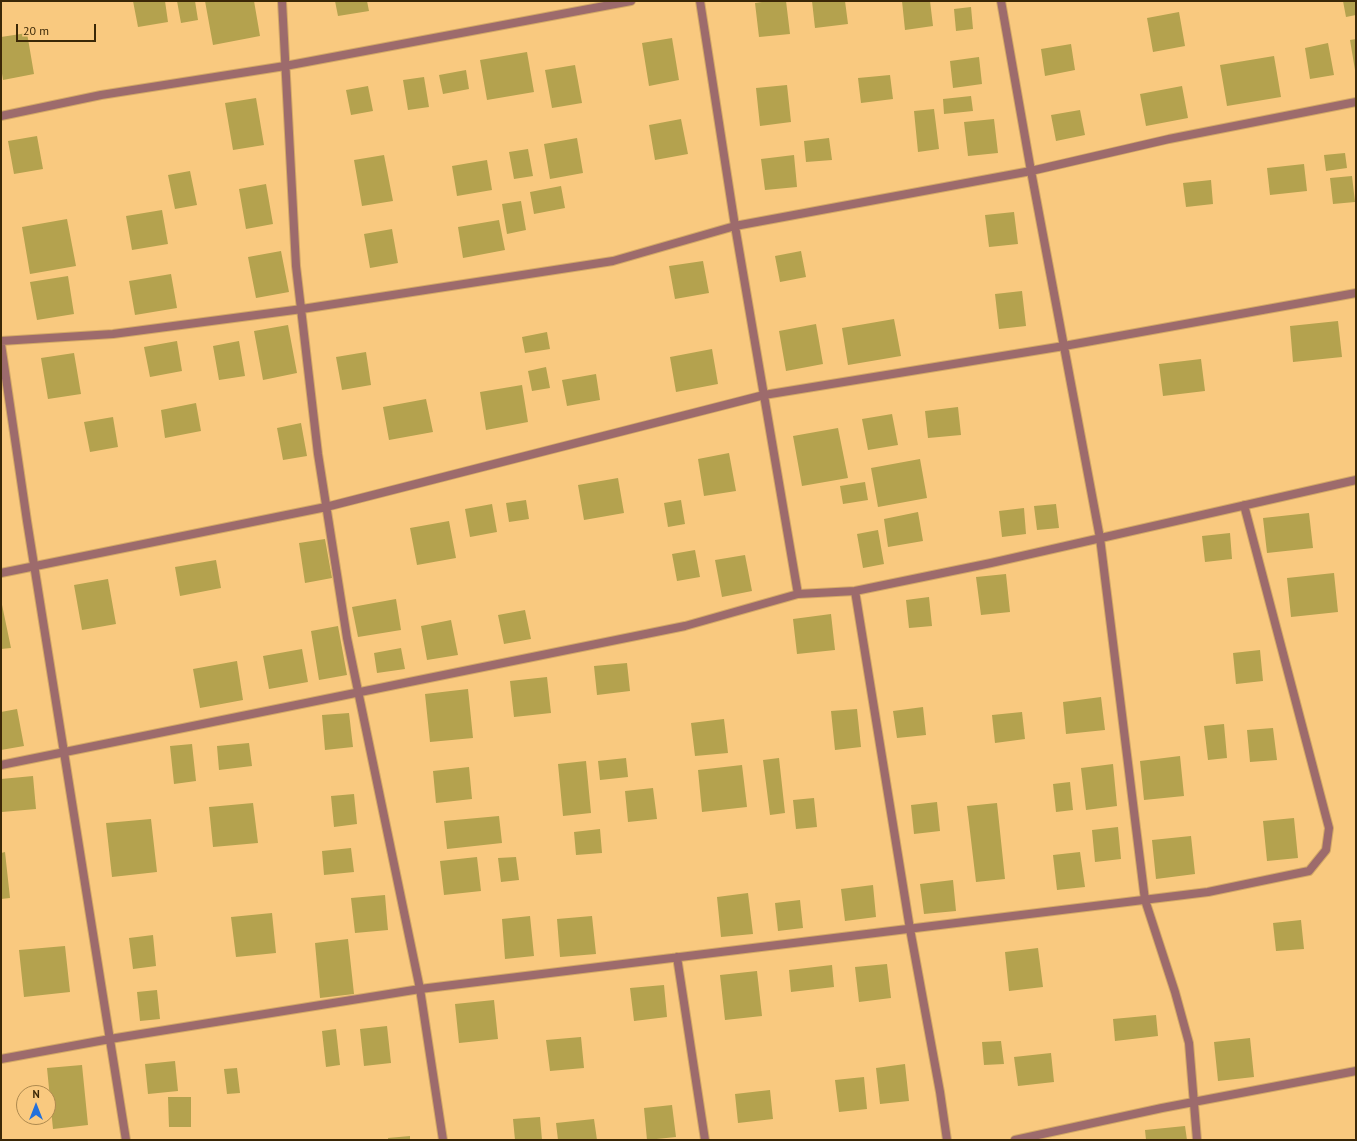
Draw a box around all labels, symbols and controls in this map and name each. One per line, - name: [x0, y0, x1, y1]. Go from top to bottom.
- scale bar: [18, 16, 98, 42]
- text: 20 m: [23, 23, 49, 38]
- north arrow: [16, 1085, 56, 1125]
- text: N: [32, 1087, 40, 1101]

